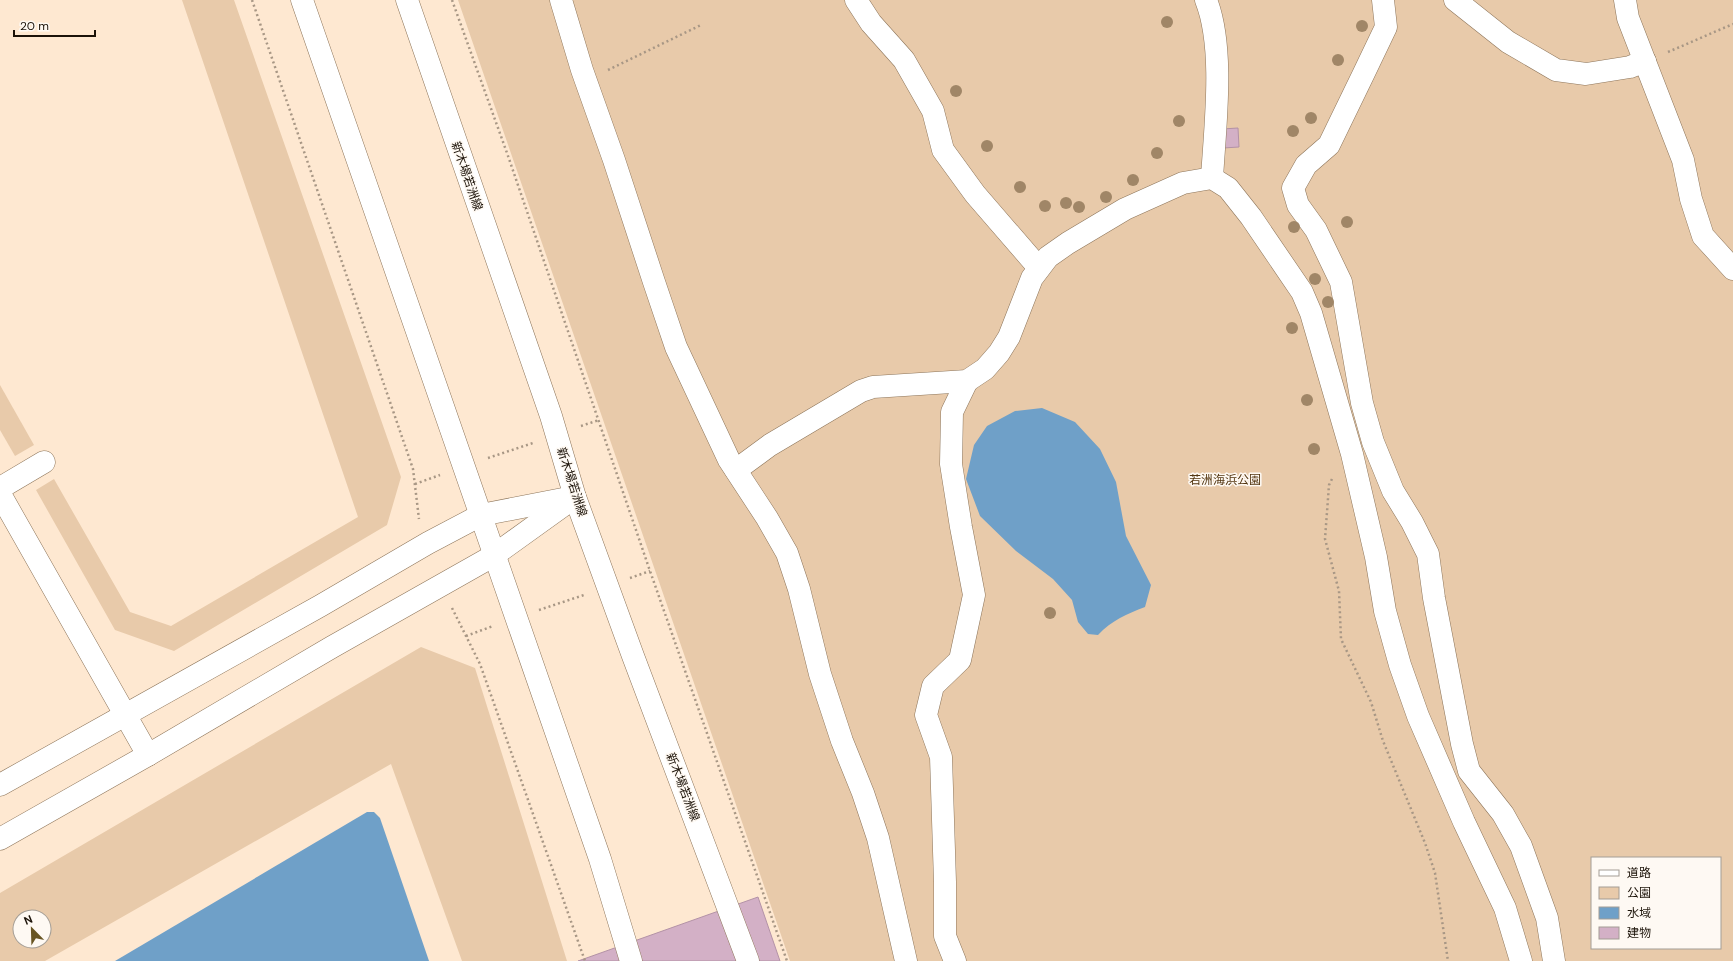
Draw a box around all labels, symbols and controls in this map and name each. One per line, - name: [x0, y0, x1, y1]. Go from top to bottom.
- scale bar: [14, 12, 95, 38]
- text: 20 m: [20, 18, 49, 34]
- street label: 新木場若洲線: [448, 139, 486, 213]
- street label: 新木場若洲線: [553, 445, 591, 519]
- park label: 若洲海浜公園: [1189, 472, 1261, 488]
- street label: 新木場若洲線: [663, 751, 703, 823]
- legend: [1591, 857, 1721, 949]
- text: 道路: [1627, 865, 1651, 881]
- text: 公園: [1627, 885, 1651, 901]
- text: 水域: [1627, 905, 1651, 921]
- north arrow: [12, 909, 52, 949]
- text: N: [22, 912, 35, 928]
- text: 建物: [1627, 925, 1651, 941]

